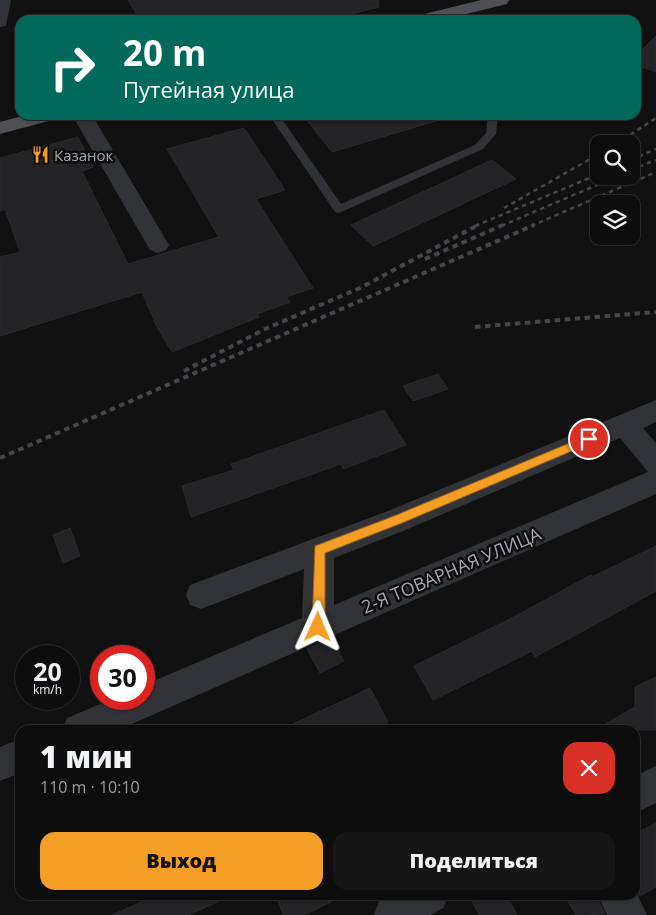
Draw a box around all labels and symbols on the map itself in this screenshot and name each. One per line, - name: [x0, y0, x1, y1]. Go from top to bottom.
- restaurant icon: Казанок: [30, 145, 50, 165]
- place label: Казанок: [54, 145, 114, 165]
- pin: [568, 418, 610, 460]
- street label: 2-Я ТОВАРНАЯ УЛИЦА: [358, 521, 545, 619]
- position arrow: [291, 600, 343, 652]
- speed limit sign: 30: [90, 645, 155, 710]

